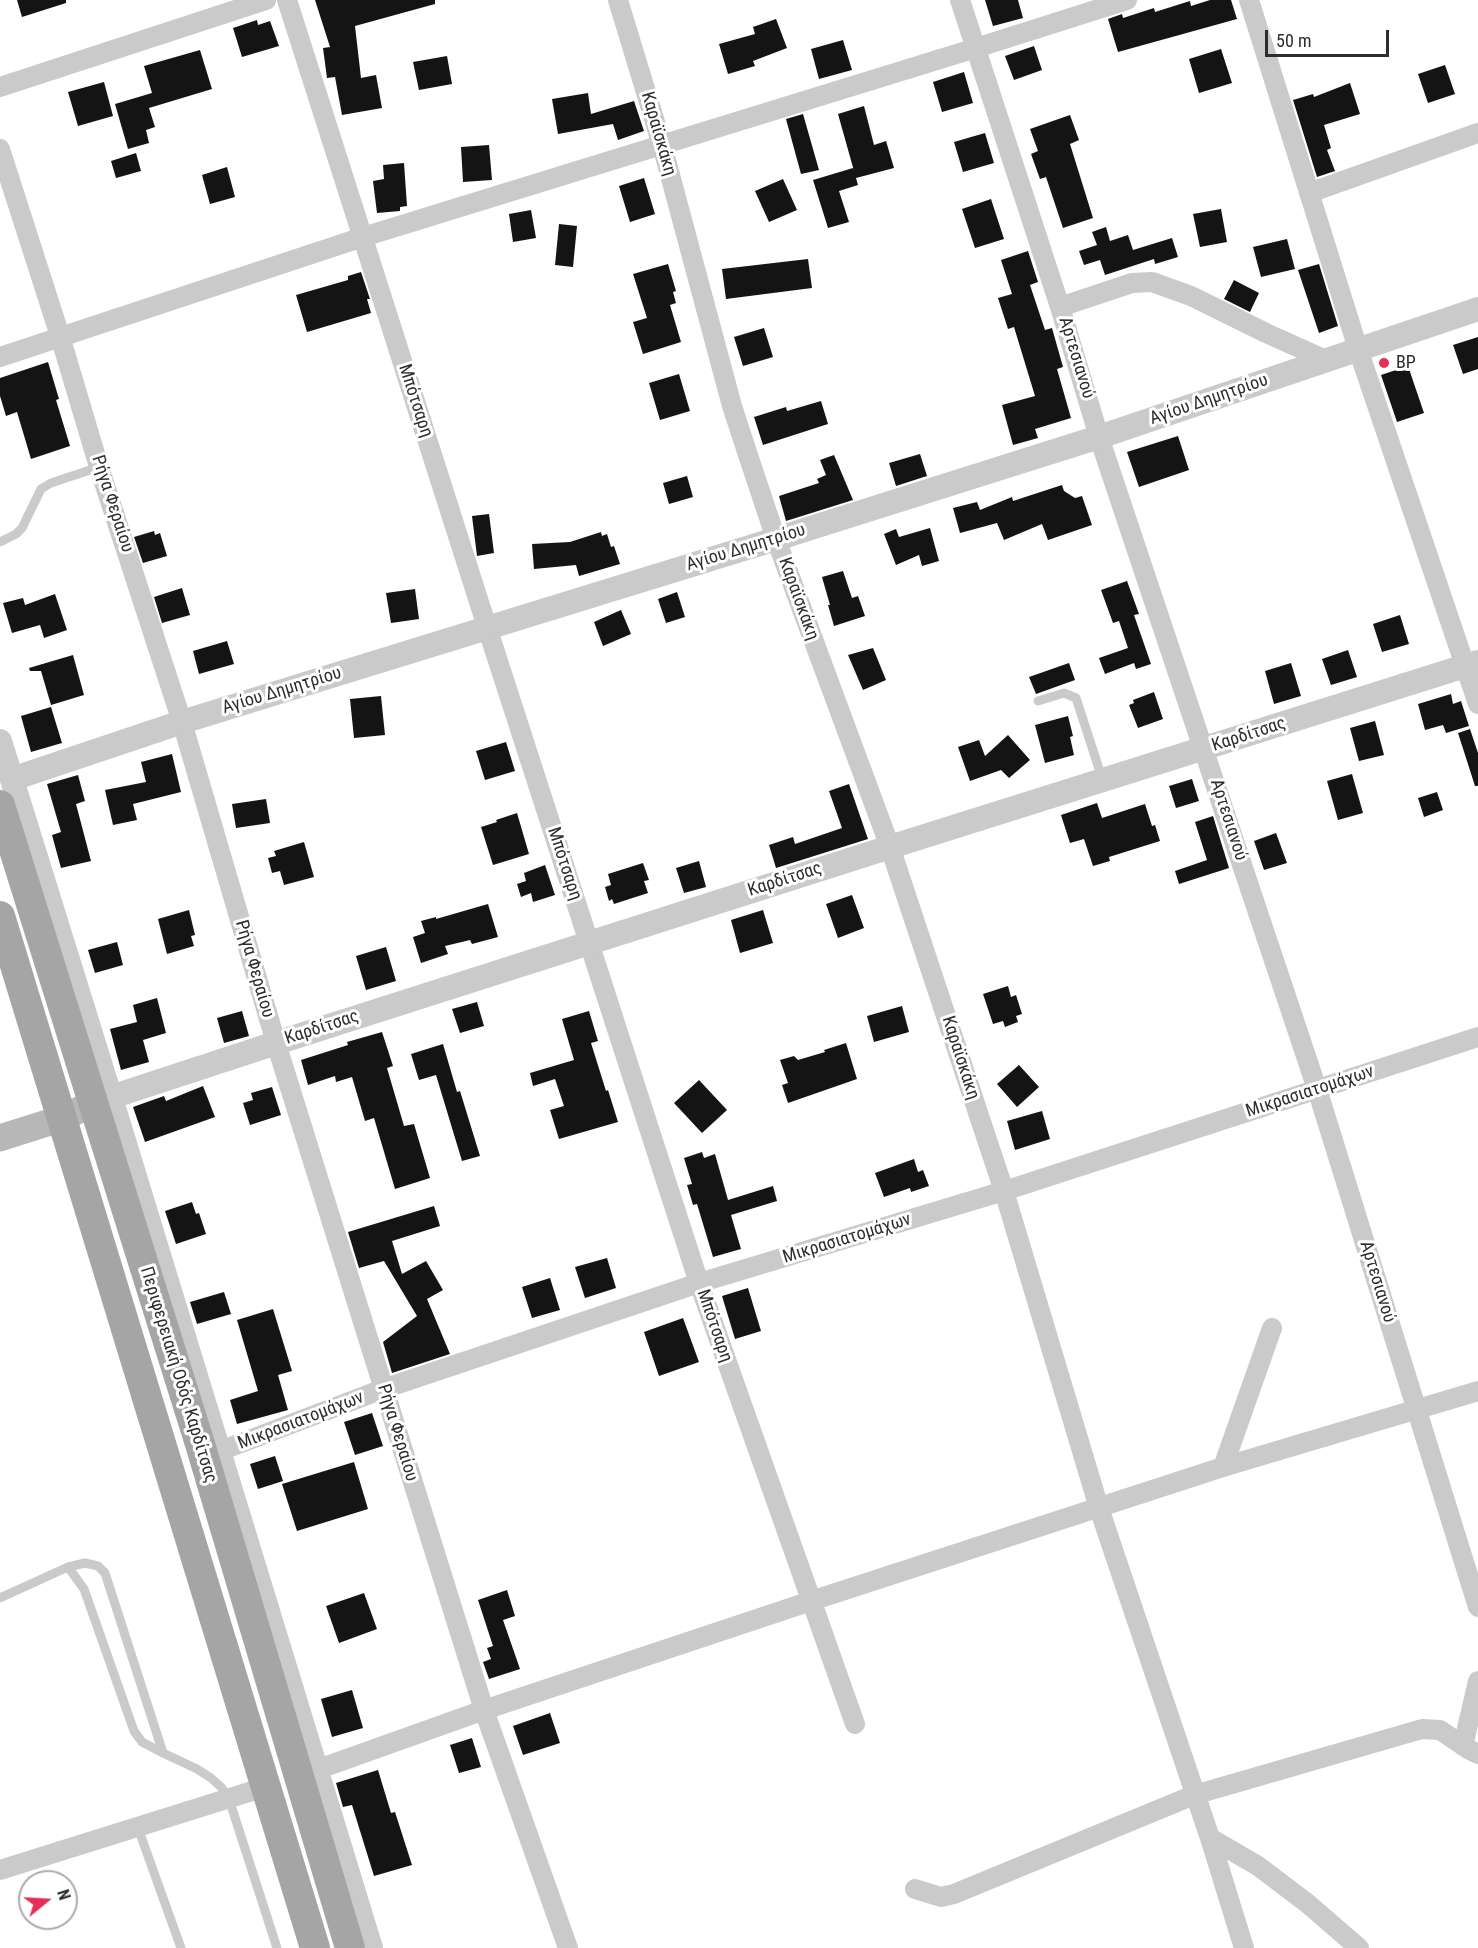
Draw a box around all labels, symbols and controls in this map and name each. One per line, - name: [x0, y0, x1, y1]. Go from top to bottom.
- scale bar: [1268, 18, 1392, 56]
- text: 50 m: [1276, 30, 1311, 51]
- street label: Καραϊσκάκη: [636, 90, 680, 178]
- street label: Αρτεσιανού: [1053, 315, 1099, 401]
- place label: BP: [1396, 352, 1416, 374]
- marker: BP: [1377, 356, 1391, 370]
- street label: Μπότσαρη: [393, 362, 437, 440]
- street label: Αγίου Δημητρίου: [1147, 370, 1271, 430]
- street label: Ρήγα Φεραίου: [86, 453, 138, 555]
- street label: Αγίου Δημητρίου: [684, 520, 808, 576]
- street label: Καραϊσκάκη: [773, 555, 823, 643]
- street label: Αγίου Δημητρίου: [220, 663, 344, 719]
- street label: Καρδίτσας: [1209, 713, 1289, 757]
- street label: Αρτεσιανού: [1205, 777, 1251, 863]
- street label: Μπότσαρη: [542, 825, 586, 903]
- street label: Καρδίτσας: [745, 858, 825, 902]
- street label: Ρήγα Φεραίου: [230, 918, 278, 1020]
- street label: Καρδίτσας: [282, 1006, 362, 1050]
- street label: Καραϊσκάκη: [936, 1014, 984, 1102]
- street label: Μικρασιατομάχων: [1243, 1061, 1377, 1123]
- street label: Μικρασιατομάχων: [780, 1209, 914, 1269]
- street label: Αρτεσιανού: [1354, 1239, 1400, 1325]
- street label: Περιφερειακή Οδός Καρδίτσας: [135, 1264, 221, 1486]
- street label: Μπότσαρη: [691, 1287, 737, 1365]
- street label: Ρήγα Φεραίου: [372, 1382, 422, 1484]
- street label: Μικρασιατομάχων: [235, 1387, 367, 1455]
- north arrow: [18, 1870, 78, 1930]
- text: N: [53, 1887, 74, 1902]

